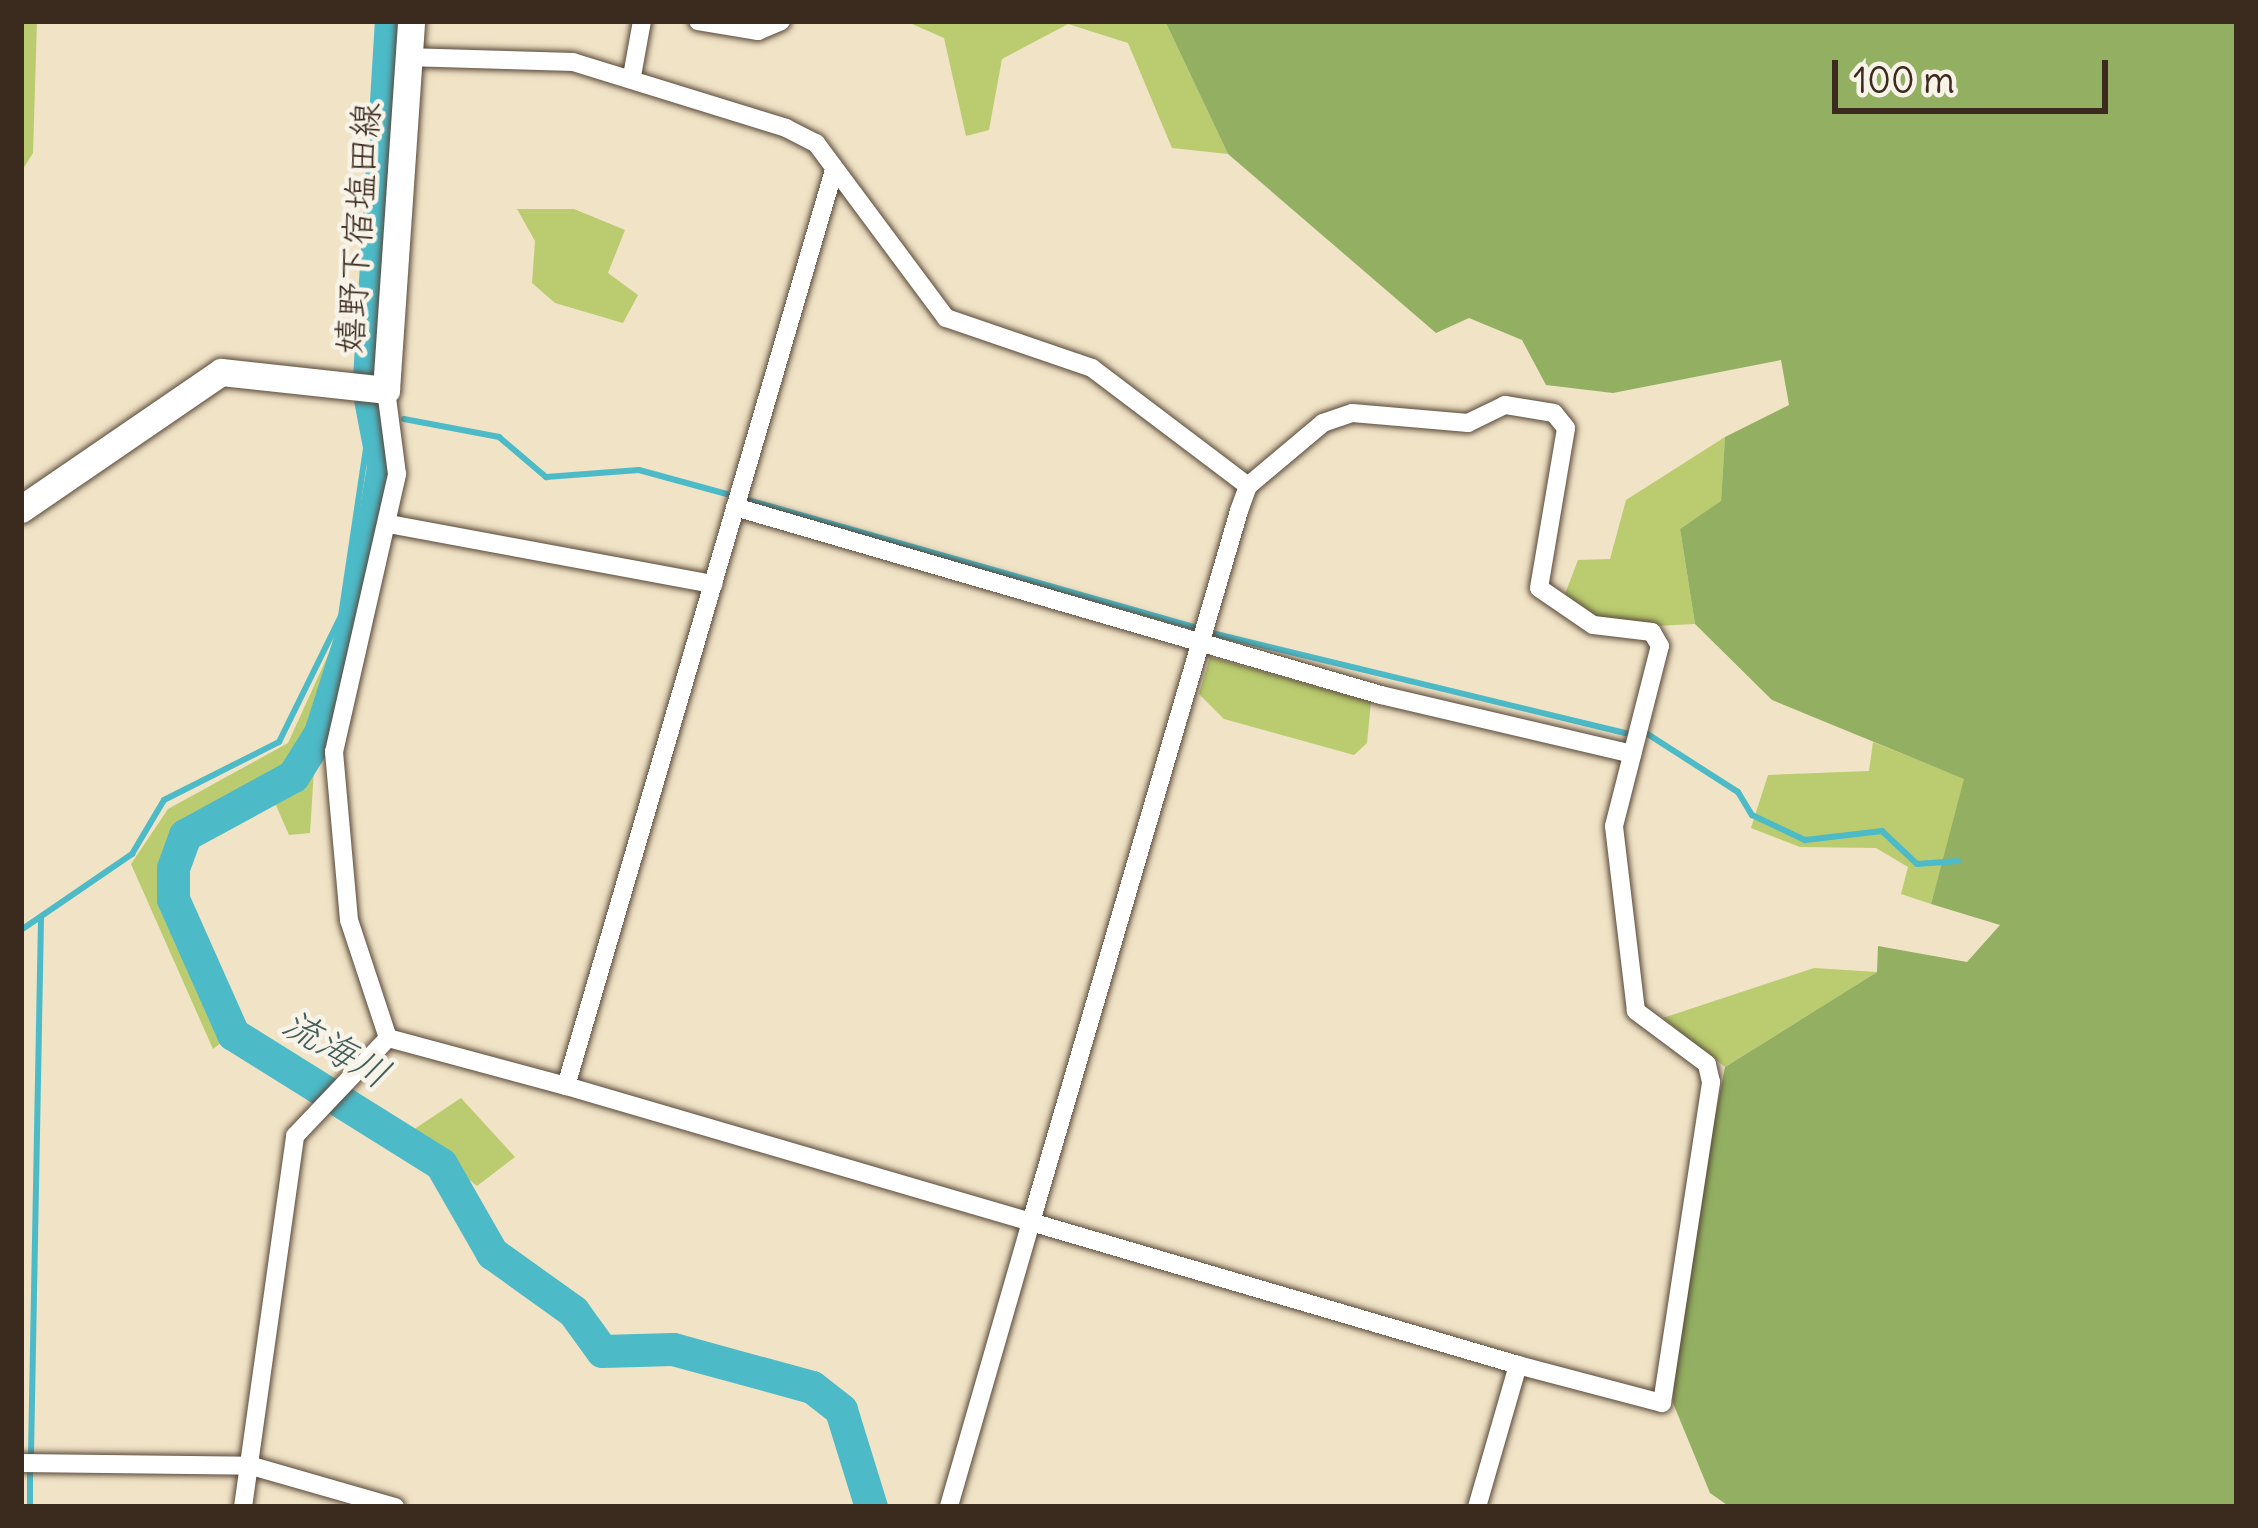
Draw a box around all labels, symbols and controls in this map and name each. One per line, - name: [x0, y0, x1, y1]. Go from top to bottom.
- scale bar: [1838, 36, 2114, 110]
- text: 100 m: [1853, 58, 1955, 103]
- street label: 嬉野下宿塩田線: [328, 101, 388, 355]
- water label: 流海川: [274, 999, 398, 1099]

